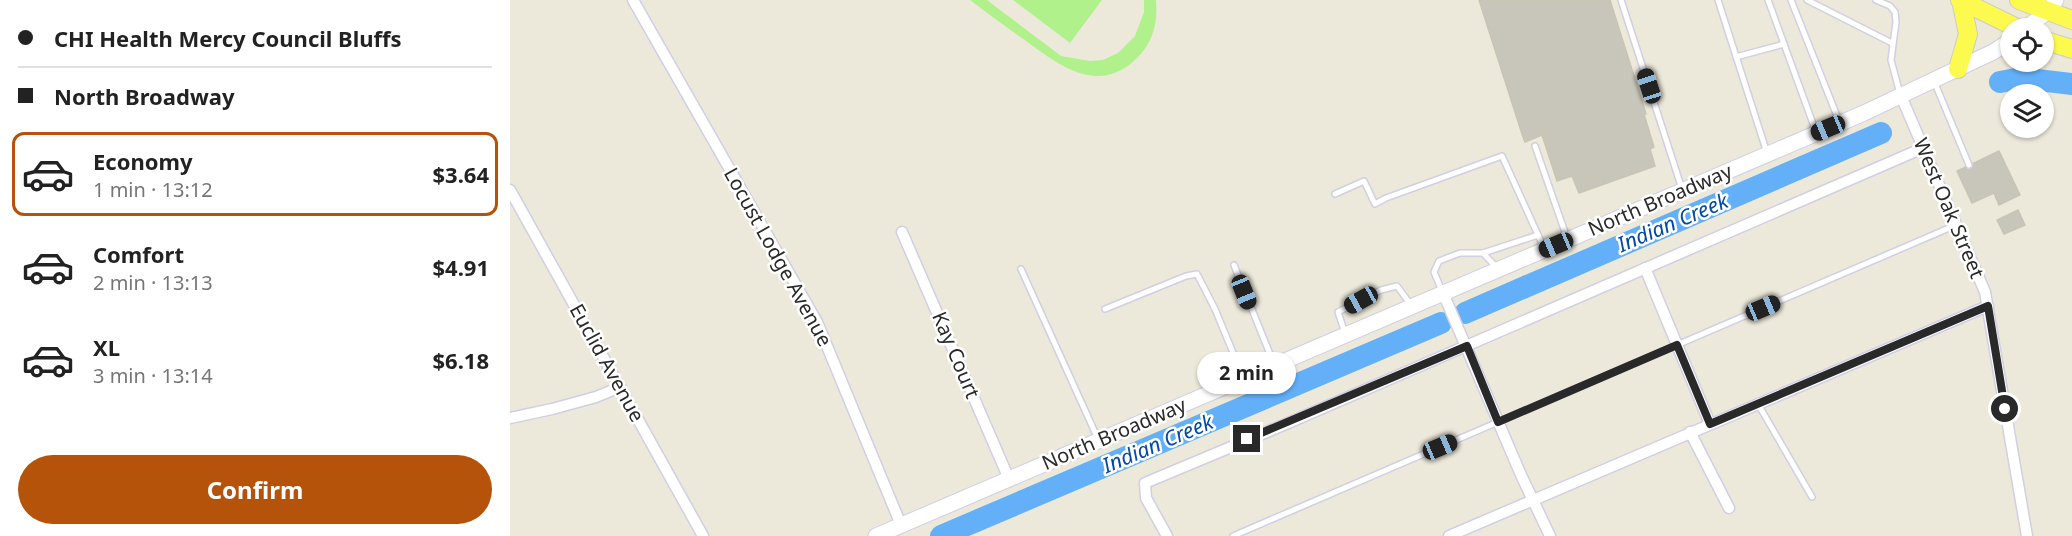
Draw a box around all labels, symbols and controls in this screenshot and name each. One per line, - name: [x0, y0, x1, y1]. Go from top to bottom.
- map controls: [2000, 18, 2054, 138]
- button: locate: [2000, 18, 2054, 72]
- text: CHI Health Mercy Council Bluffs: [54, 23, 402, 53]
- car: [1635, 66, 1663, 106]
- text: North Broadway: [54, 81, 234, 111]
- button: layers: [2000, 84, 2054, 138]
- car: [1808, 113, 1848, 143]
- street label: West Oak Street: [1908, 133, 1991, 282]
- text: Economy: [93, 146, 192, 176]
- icon: car: [21, 147, 75, 201]
- street label: North Broadway: [1584, 157, 1737, 242]
- text: $3.64: [432, 159, 489, 189]
- street label: Locust Lodge Avenue: [718, 163, 839, 351]
- text: 1 min · 13:12: [93, 176, 213, 203]
- water label: Indian Creek: [1612, 186, 1734, 258]
- car: [1536, 230, 1576, 260]
- text: Comfort: [93, 239, 184, 269]
- icon: car: [21, 240, 75, 294]
- text: $4.91: [432, 252, 489, 282]
- text: 2 min · 13:13: [93, 269, 213, 296]
- car: [1229, 272, 1259, 312]
- car: [1341, 283, 1381, 317]
- car: [1743, 293, 1783, 323]
- street label: Euclid Avenue: [564, 299, 651, 427]
- street label: Kay Court: [926, 307, 987, 402]
- text: XL: [93, 332, 120, 362]
- icon: car: [21, 333, 75, 387]
- text: $6.18: [432, 345, 489, 375]
- callout: 2 min: [1198, 352, 1296, 394]
- text: 2 min: [1219, 359, 1274, 386]
- text: 3 min · 13:14: [93, 362, 213, 389]
- street label: North Broadway: [1038, 391, 1191, 476]
- route start: [1991, 395, 2018, 422]
- water label: Indian Creek: [1097, 407, 1219, 479]
- route end: [1233, 425, 1260, 452]
- car: [1420, 432, 1460, 462]
- button: Confirm: [18, 455, 492, 524]

